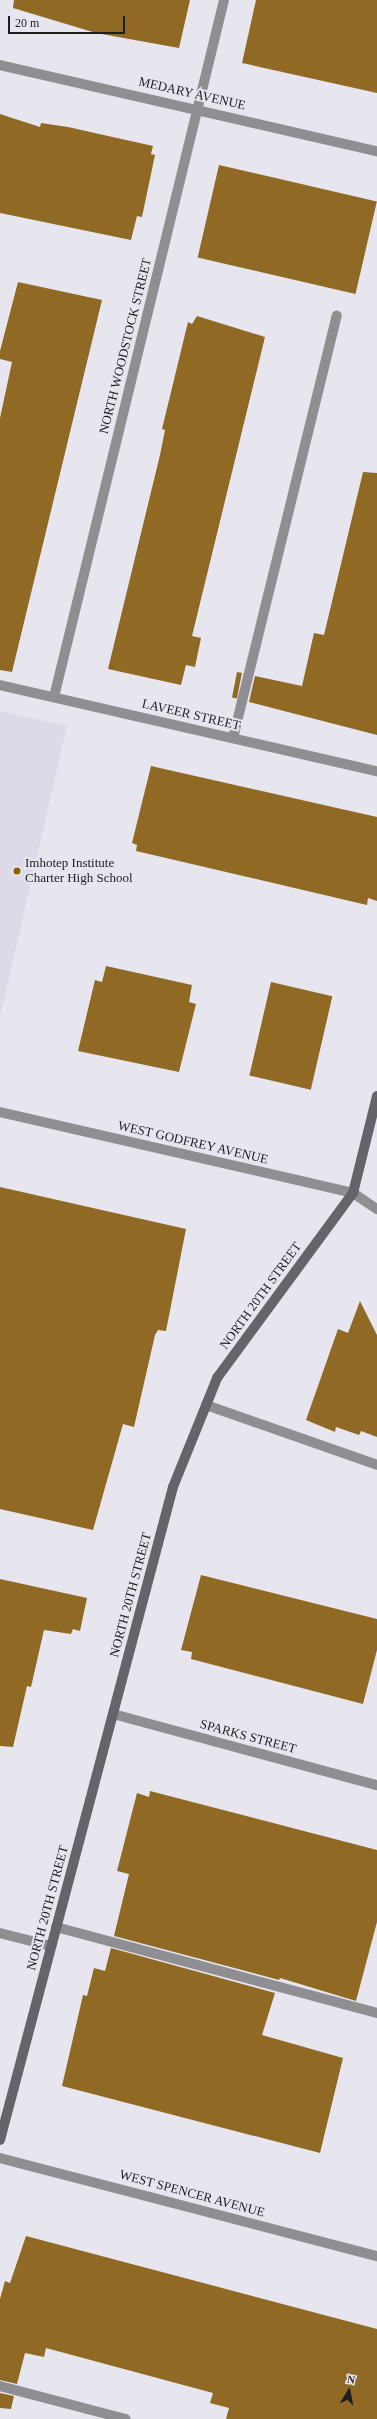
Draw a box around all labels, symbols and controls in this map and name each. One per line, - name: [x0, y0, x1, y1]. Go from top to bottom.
- scale bar: [10, 8, 127, 34]
- text: 20 m: [15, 16, 39, 30]
- street label: MEDARY AVENUE: [136, 74, 248, 114]
- street label: NORTH WOODSTOCK STREET: [97, 256, 155, 436]
- street label: LAVEER STREET: [140, 696, 242, 734]
- place label: Imhotep Institute Charter High School: [25, 856, 133, 887]
- marker: Imhotep Institute Charter High School: [12, 866, 22, 876]
- street label: WEST GODFREY AVENUE: [116, 1118, 270, 1168]
- street label: NORTH 20TH STREET: [217, 1239, 305, 1353]
- street label: NORTH 20TH STREET: [107, 1531, 155, 1659]
- street label: SPARKS STREET: [198, 1717, 298, 1757]
- street label: NORTH 20TH STREET: [24, 1844, 72, 1972]
- street label: WEST SPENCER AVENUE: [117, 2167, 267, 2221]
- north arrow: [329, 2371, 369, 2411]
- text: N: [346, 2373, 356, 2386]

